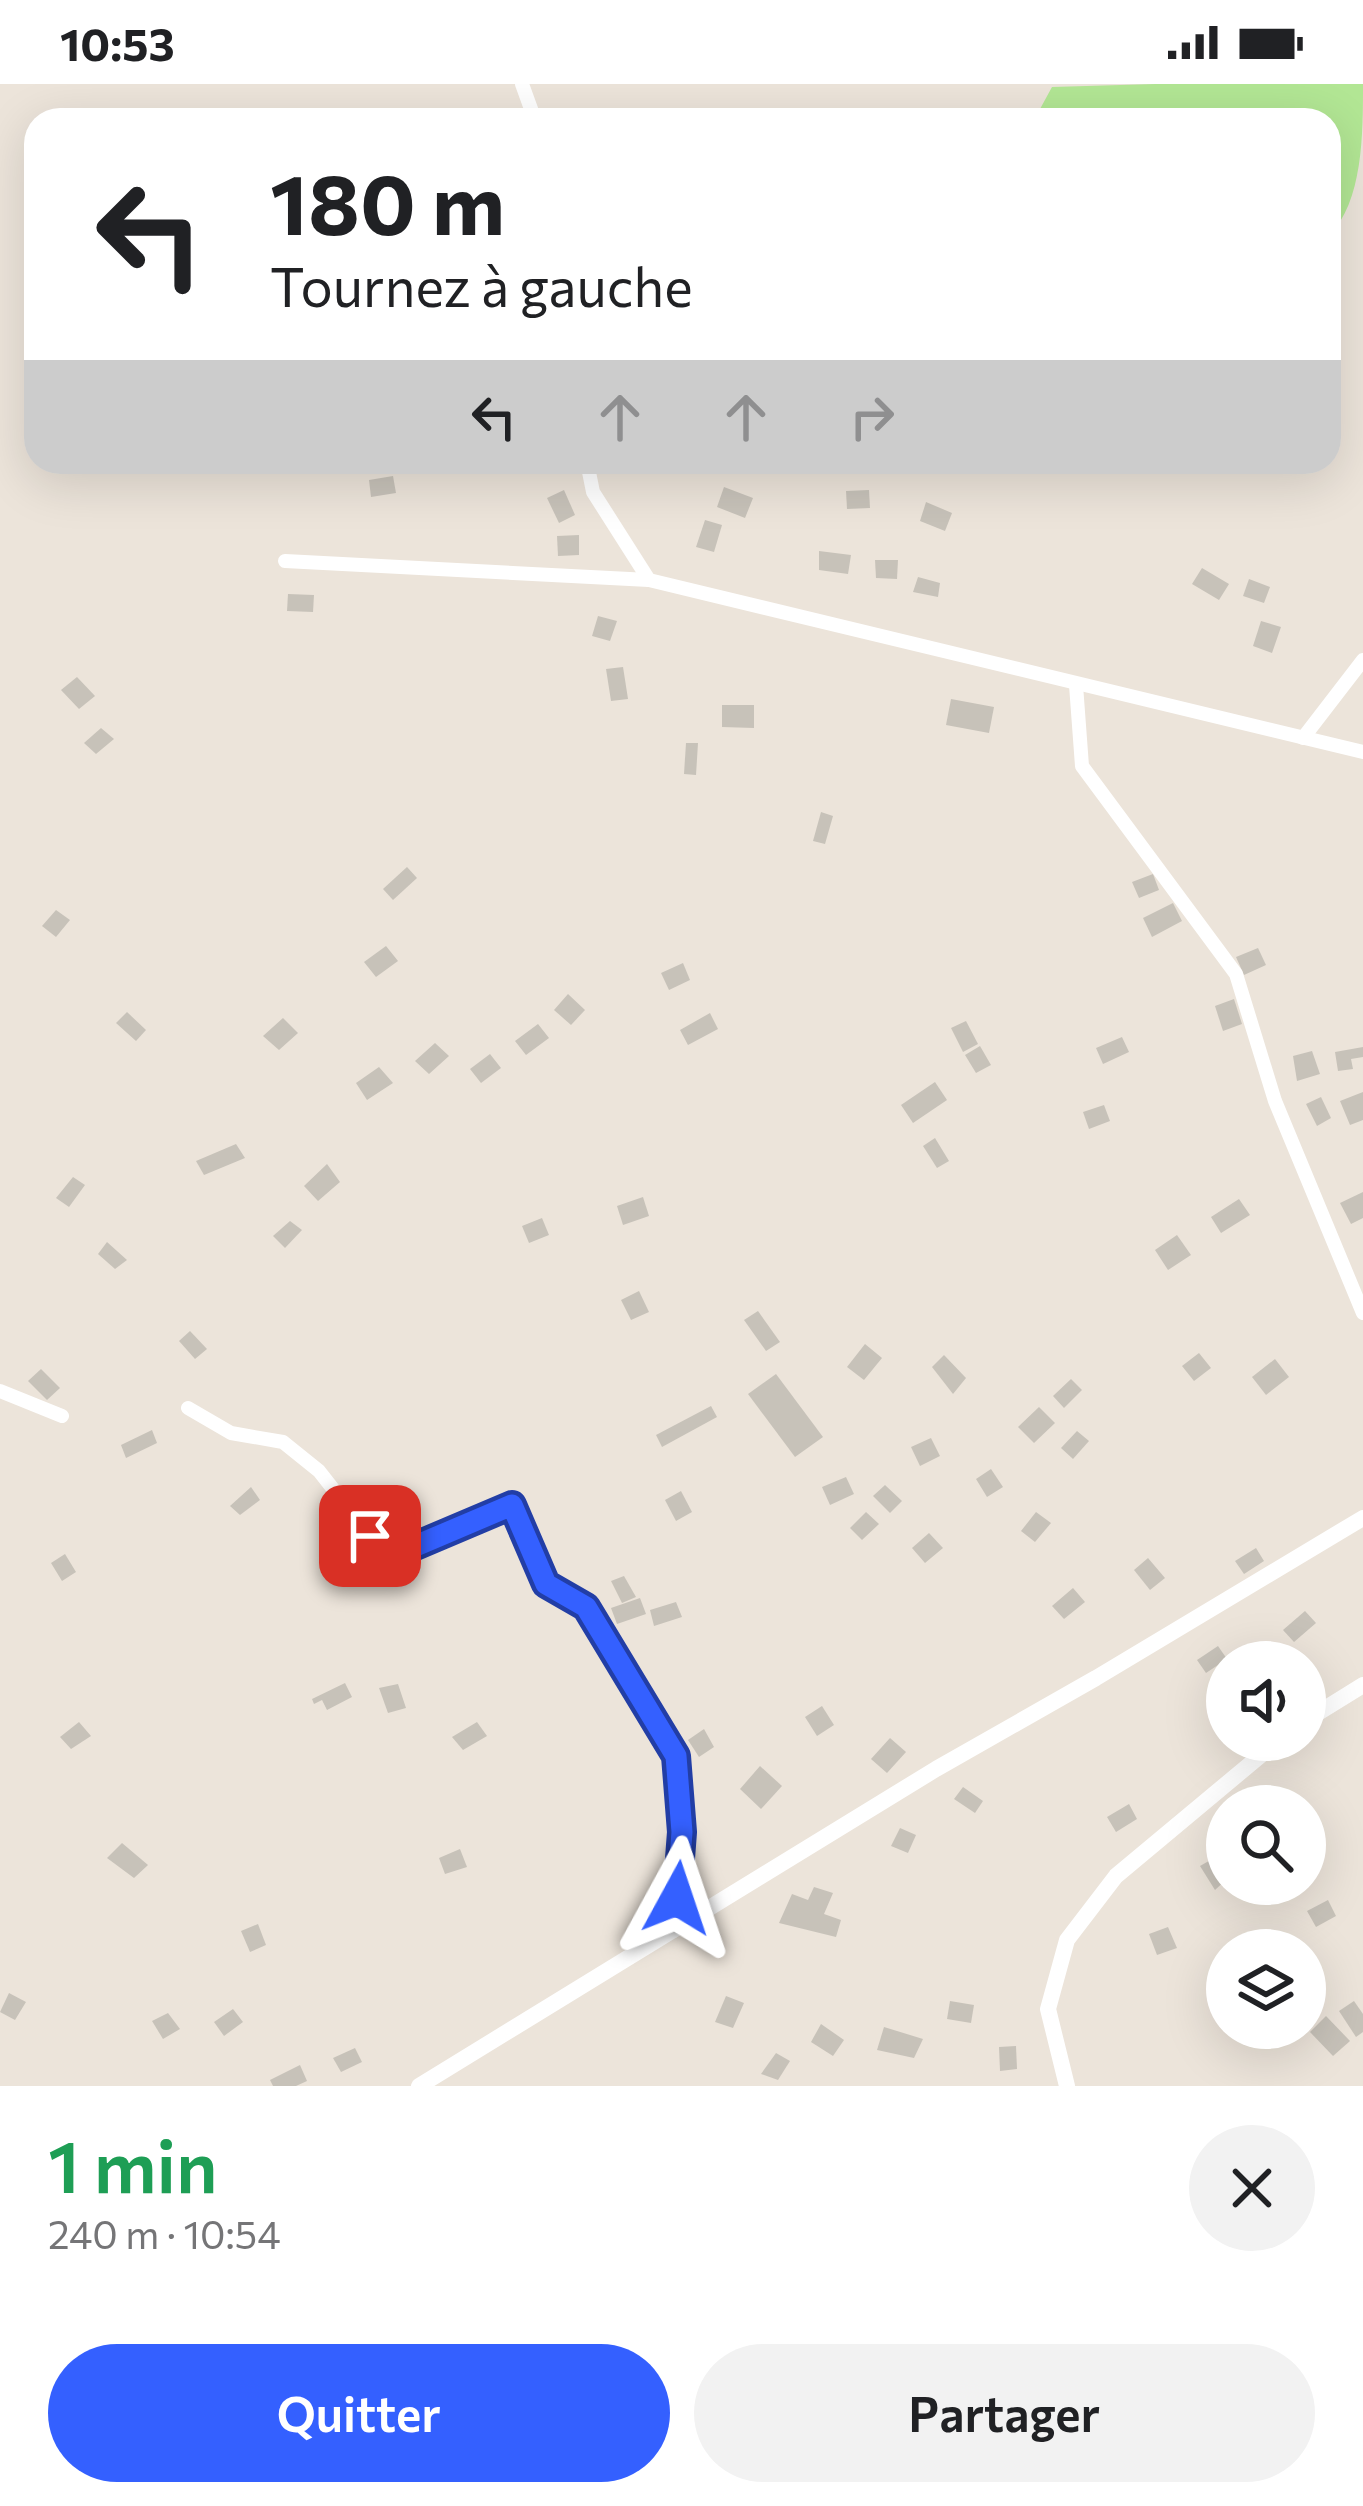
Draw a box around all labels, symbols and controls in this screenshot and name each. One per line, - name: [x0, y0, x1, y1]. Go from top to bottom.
- text: 10:53: [60, 15, 175, 70]
- text: 180 m: [270, 150, 505, 252]
- icon: left: [72, 156, 228, 312]
- text: Tournez à gauche: [270, 252, 693, 318]
- icon: left: [461, 384, 527, 450]
- icon: ahead: [587, 384, 653, 450]
- icon: ahead: [713, 384, 779, 450]
- icon: right: [839, 384, 905, 450]
- pin: [319, 1485, 421, 1587]
- icon: arrive: [337, 1503, 403, 1569]
- map controls: [1206, 1641, 1326, 2049]
- button: sound: [1206, 1641, 1326, 1761]
- button: search: [1206, 1785, 1326, 1905]
- position arrow: [614, 1835, 740, 1961]
- button: layers: [1206, 1929, 1326, 2049]
- text: 1 min: [48, 2120, 218, 2208]
- button: close: [1189, 2125, 1315, 2251]
- text: 240 m · 10:54: [48, 2209, 281, 2257]
- button: Quitter: [48, 2344, 670, 2482]
- button: Partager: [694, 2344, 1315, 2482]

